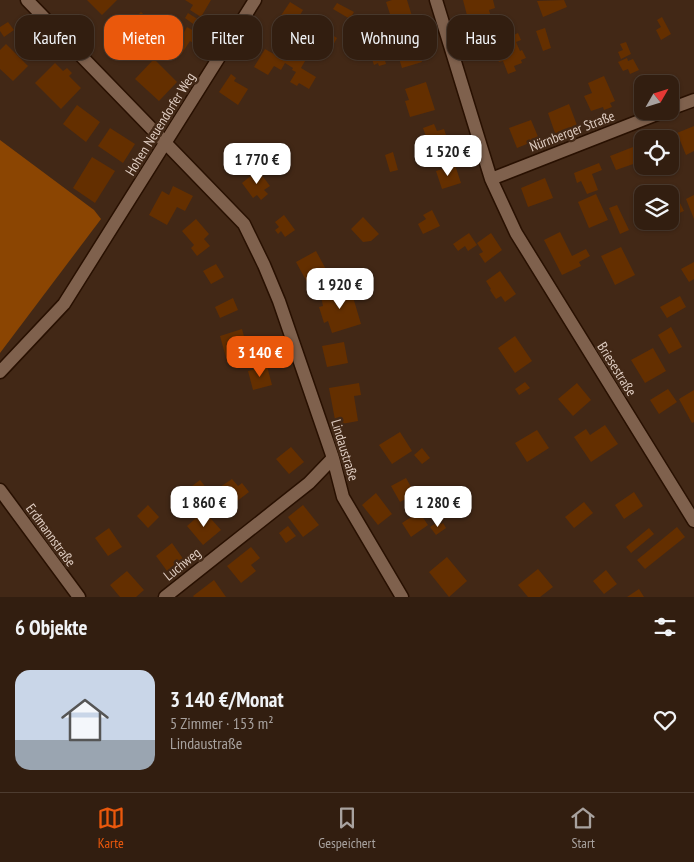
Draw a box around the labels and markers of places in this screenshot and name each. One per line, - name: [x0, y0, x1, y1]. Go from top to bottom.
- pin: 1 520 €: [402, 134, 494, 177]
- pin: 1 770 €: [211, 142, 303, 185]
- pin: 1 920 €: [294, 268, 386, 310]
- pin: 3 140 €: [214, 336, 306, 378]
- pin: 1 860 €: [158, 486, 250, 528]
- pin: 1 280 €: [392, 486, 484, 528]

